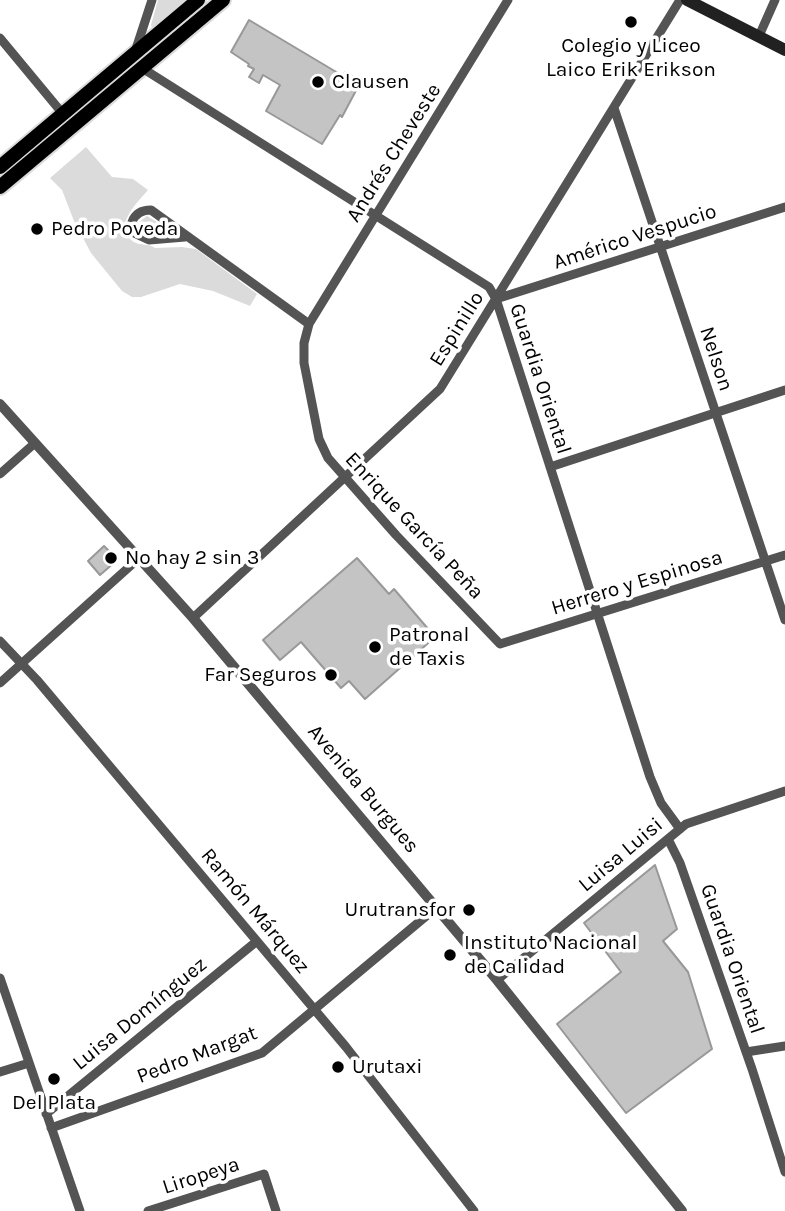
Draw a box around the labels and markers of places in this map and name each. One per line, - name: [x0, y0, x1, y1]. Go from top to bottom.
- marker: Colegio y Liceo Laico Erik Erikson: [623, 14, 639, 30]
- place label: Colegio y Liceo Laico Erik Erikson: [546, 33, 716, 83]
- place label: Clausen: [332, 69, 410, 95]
- marker: Clausen: [310, 74, 326, 90]
- place label: Pedro Poveda: [51, 216, 178, 242]
- marker: Pedro Poveda: [29, 221, 45, 237]
- place label: No hay 2 sin 3: [125, 545, 259, 571]
- marker: No hay 2 sin 3: [103, 550, 119, 566]
- place label: Patronal de Taxis: [389, 622, 469, 672]
- marker: Patronal de Taxis: [367, 639, 383, 655]
- place label: Far Seguros: [204, 662, 317, 688]
- marker: Far Seguros: [323, 667, 339, 683]
- place label: Urutransfor: [345, 897, 455, 923]
- marker: Urutransfor: [461, 902, 477, 918]
- place label: Instituto Nacional de Calidad: [464, 930, 637, 980]
- marker: Instituto Nacional de Calidad: [442, 947, 458, 963]
- place label: Urutaxi: [352, 1054, 422, 1080]
- marker: Urutaxi: [330, 1059, 346, 1075]
- marker: Del Plata: [46, 1071, 62, 1087]
- place label: Del Plata: [12, 1090, 96, 1116]

